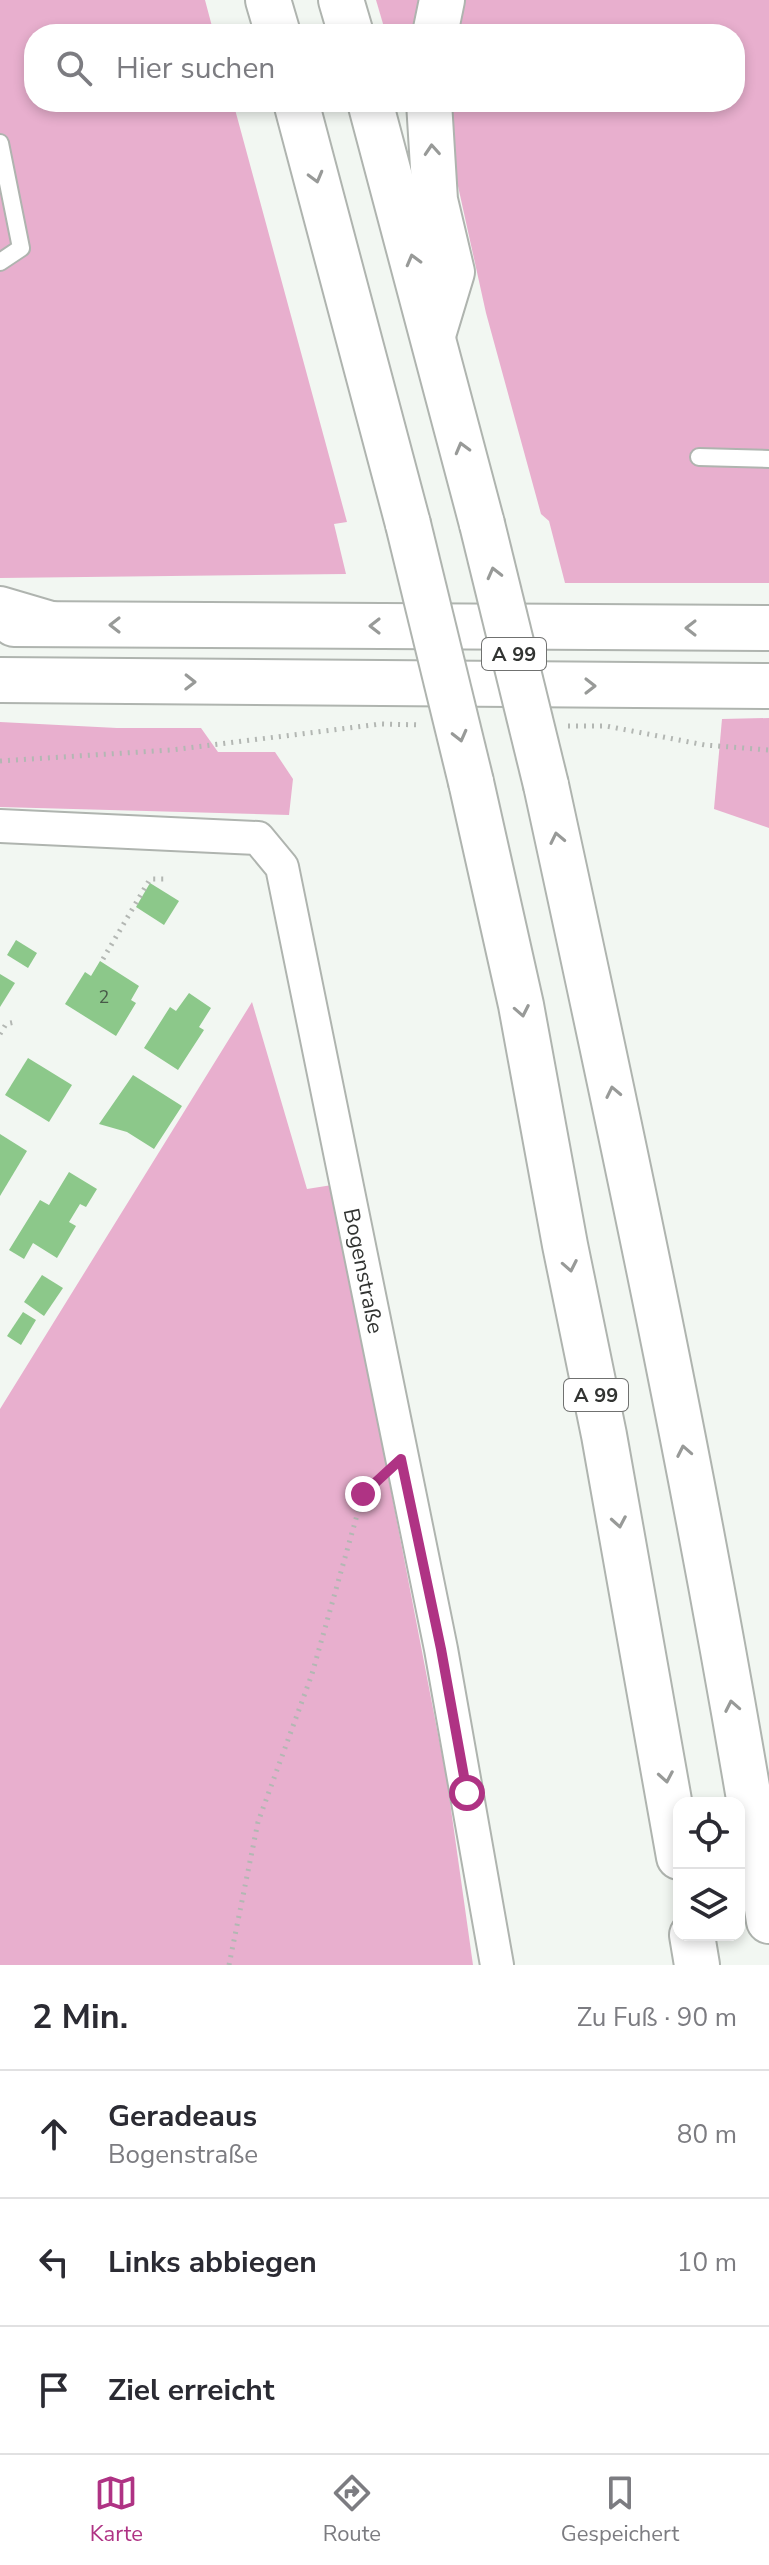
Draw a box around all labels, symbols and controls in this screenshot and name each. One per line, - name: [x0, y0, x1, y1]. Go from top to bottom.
- search box: [24, 24, 745, 112]
- icon: search: [52, 46, 96, 90]
- text: Hier suchen: [116, 48, 275, 89]
- one-way arrow: [424, 143, 441, 156]
- one-way arrow: [307, 170, 324, 184]
- one-way arrow: [405, 254, 422, 268]
- one-way arrow: [455, 442, 472, 456]
- one-way arrow: [486, 566, 503, 580]
- one-way arrow: [108, 616, 121, 634]
- one-way arrow: [368, 617, 381, 635]
- one-way arrow: [684, 619, 697, 637]
- road number: A 99: [482, 638, 546, 670]
- one-way arrow: [184, 673, 197, 691]
- one-way arrow: [584, 677, 597, 694]
- one-way arrow: [451, 728, 468, 742]
- one-way arrow: [549, 832, 566, 846]
- house number: 2: [99, 985, 109, 1009]
- one-way arrow: [513, 1004, 530, 1017]
- one-way arrow: [605, 1086, 622, 1100]
- street label: Bogenstraße: [336, 1206, 390, 1336]
- one-way arrow: [560, 1260, 577, 1273]
- road number: A 99: [564, 1379, 628, 1411]
- one-way arrow: [677, 1444, 694, 1458]
- route end: [345, 1476, 381, 1512]
- one-way arrow: [610, 1515, 627, 1528]
- one-way arrow: [725, 1700, 742, 1713]
- one-way arrow: [656, 1771, 673, 1784]
- route start: [449, 1775, 485, 1811]
- map controls: [673, 1797, 745, 1941]
- button: locate: [673, 1797, 745, 1869]
- button: layers: [673, 1869, 745, 1941]
- text: 2 Min.: [32, 1994, 128, 2040]
- text: Zu Fuß · 90 m: [577, 2000, 737, 2035]
- text: Geradeaus: [108, 2096, 257, 2137]
- icon: ahead: [32, 2112, 76, 2156]
- text: 80 m: [677, 2117, 737, 2152]
- text: Bogenstraße: [108, 2137, 258, 2172]
- icon: left: [32, 2240, 76, 2284]
- text: Links abbiegen: [108, 2242, 317, 2283]
- text: 10 m: [677, 2245, 737, 2280]
- icon: arrive: [32, 2368, 76, 2412]
- text: Ziel erreicht: [108, 2370, 274, 2411]
- tab: Karte: [90, 2471, 143, 2549]
- tab: Route: [323, 2471, 381, 2549]
- tab: Gespeichert: [561, 2471, 679, 2549]

